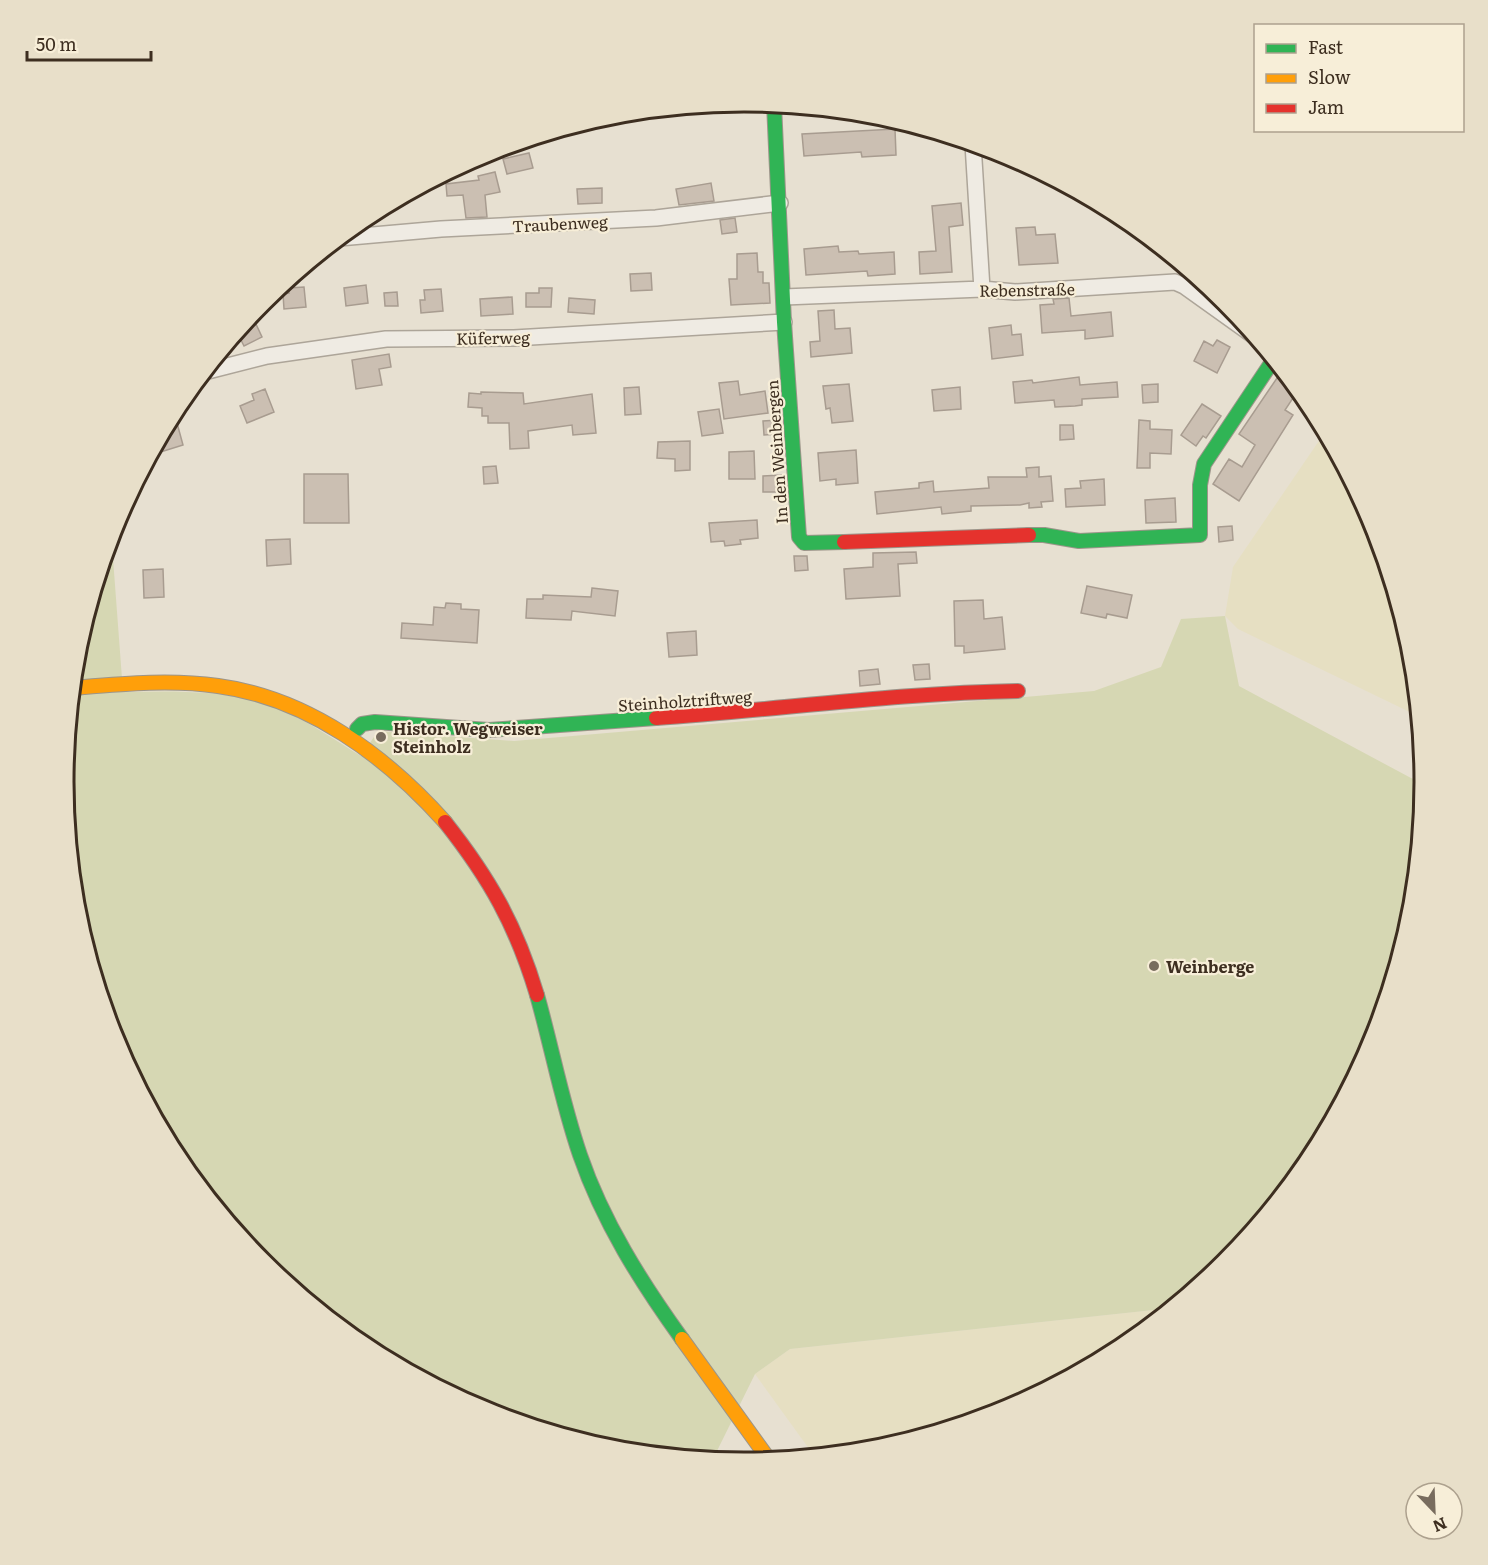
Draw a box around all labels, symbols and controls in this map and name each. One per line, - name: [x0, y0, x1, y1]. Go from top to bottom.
- scale bar: [27, 24, 152, 62]
- legend: [1254, 24, 1464, 132]
- text: 50 m: [36, 30, 77, 57]
- text: Fast: [1308, 33, 1344, 60]
- text: Slow: [1308, 63, 1351, 90]
- text: Jam: [1308, 93, 1344, 120]
- street label: Traubenweg: [512, 209, 608, 237]
- street label: Rebenstraße: [979, 276, 1075, 302]
- street label: Küferweg: [456, 324, 530, 350]
- street label: In den Weinbergen: [759, 379, 793, 525]
- street label: Steinholztriftweg: [617, 683, 753, 717]
- place label: Histor. Wegweiser Steinholz: [393, 716, 543, 758]
- marker: Histor. Wegweiser Steinholz: [374, 730, 388, 744]
- place label: Weinberge: [1166, 954, 1254, 978]
- marker: Weinberge: [1147, 959, 1161, 973]
- north arrow: [1404, 1481, 1464, 1541]
- text: N: [1429, 1512, 1451, 1539]

